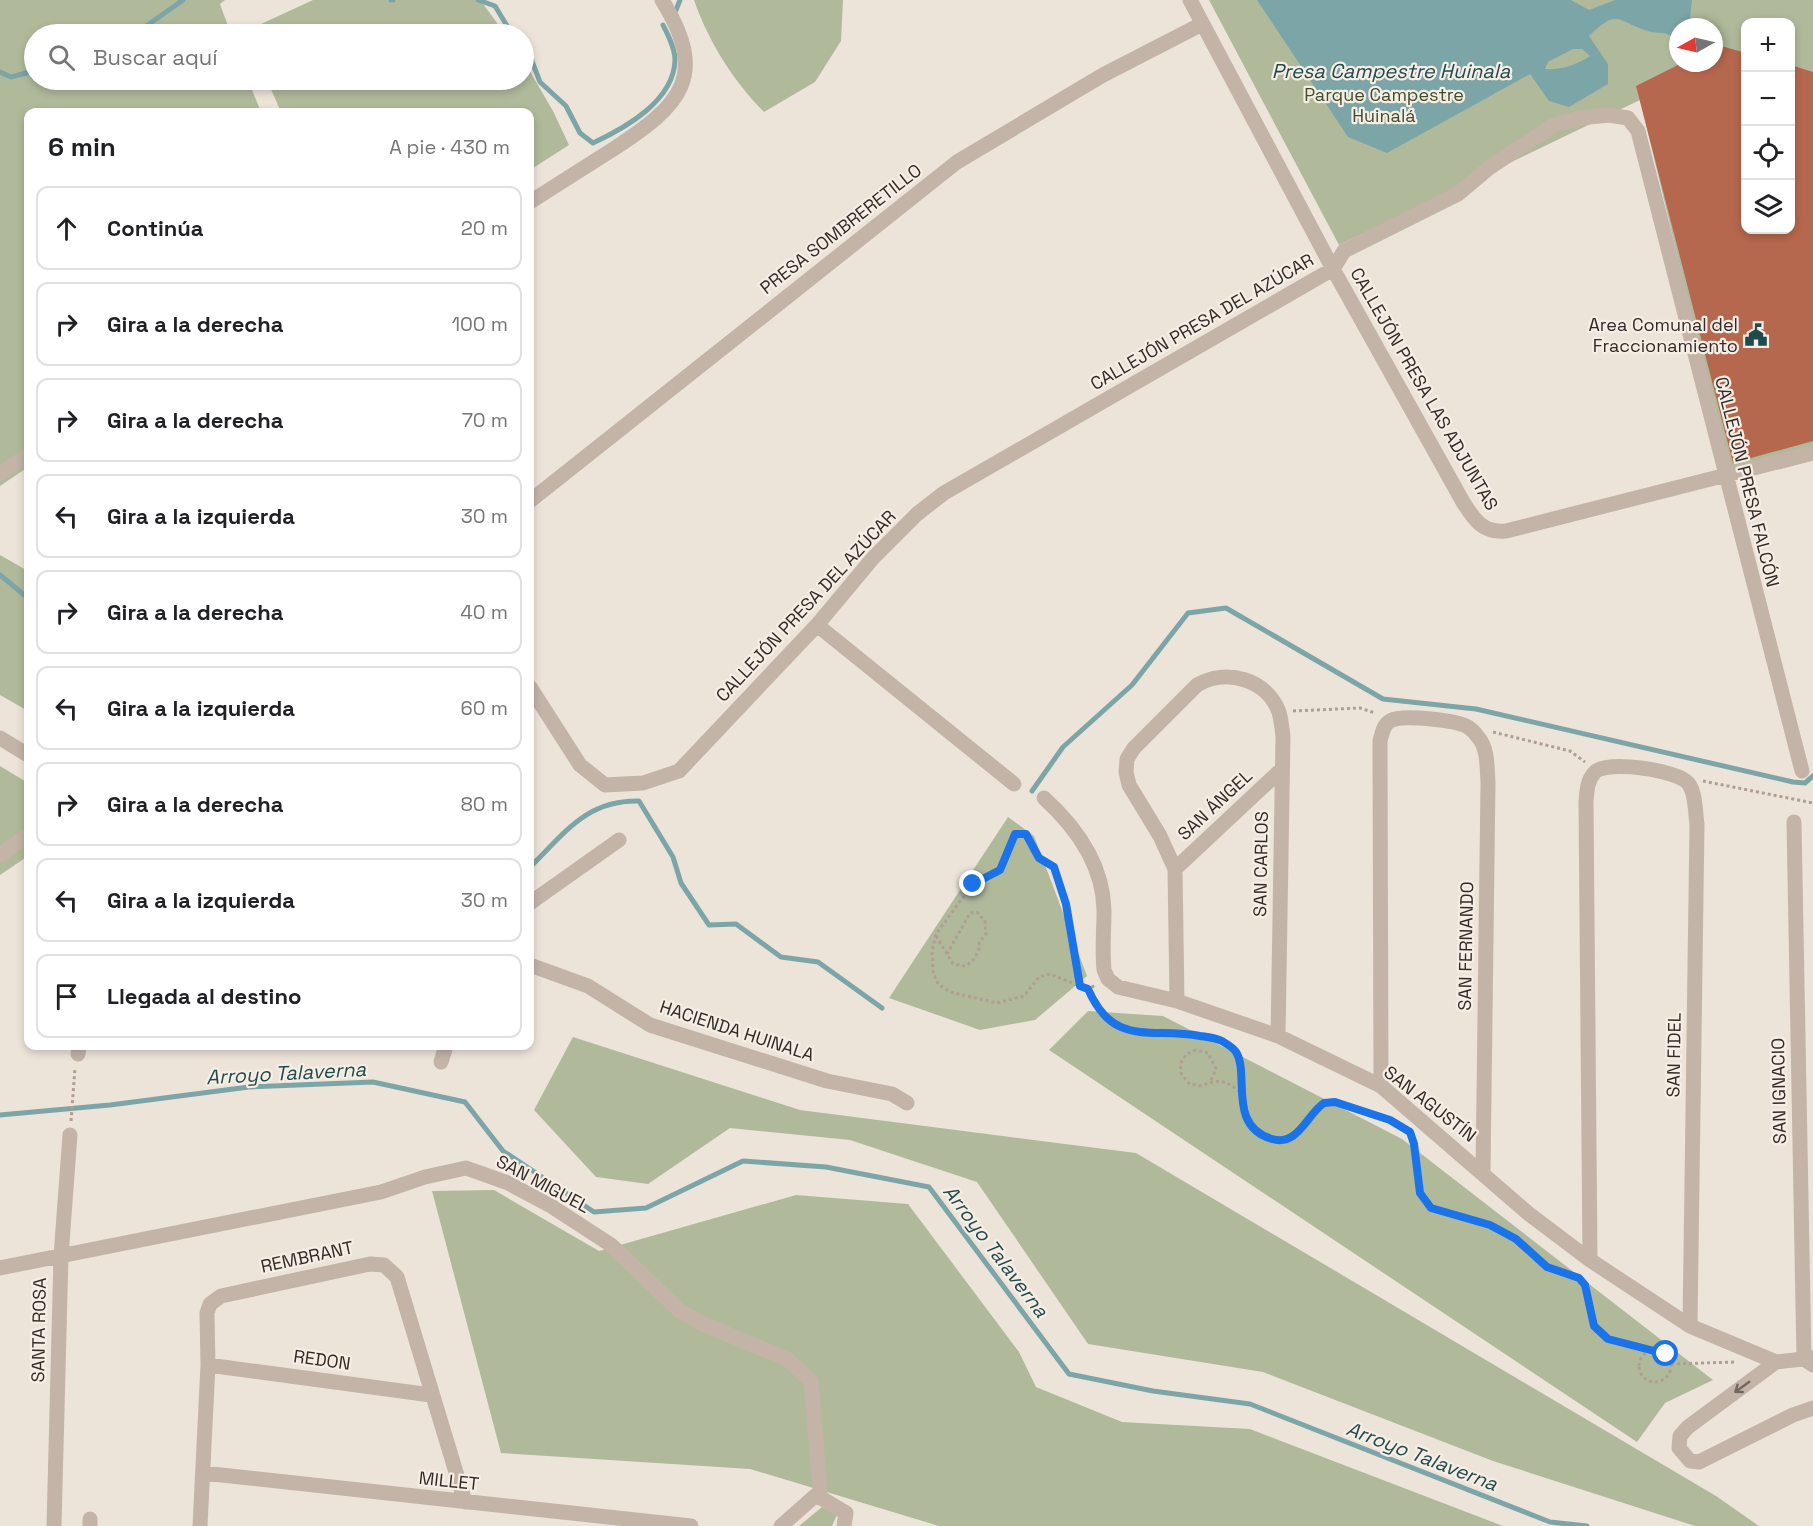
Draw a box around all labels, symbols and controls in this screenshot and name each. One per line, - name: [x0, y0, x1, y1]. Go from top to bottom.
- north arrow: [1669, 18, 1723, 72]
- map controls: [1741, 18, 1795, 234]
- button: +: [1741, 18, 1795, 72]
- search box: [24, 24, 534, 90]
- icon: search: [45, 41, 78, 74]
- text: Buscar aquí: [93, 43, 218, 71]
- water label: Presa Campestre Huinala: [1272, 58, 1511, 84]
- button: −: [1741, 72, 1795, 126]
- park label: Parque Campestre Huinalá: [1304, 83, 1464, 127]
- button: locate: [1741, 126, 1795, 180]
- text: 6 min: [48, 130, 116, 164]
- text: A pie · 430 m: [389, 134, 510, 160]
- street label: PRESA SOMBRERETILLO: [755, 158, 926, 299]
- button: layers: [1741, 180, 1795, 234]
- icon: ahead: [50, 212, 83, 245]
- text: Continúa: [107, 214, 203, 242]
- text: 20 m: [461, 215, 508, 241]
- street label: CALLEJÓN PRESA DEL AZÚCAR: [1086, 248, 1318, 395]
- street label: CALLEJÓN PRESA LAS ADJUNTAS: [1345, 263, 1504, 514]
- icon: right: [50, 308, 83, 341]
- text: Gira a la derecha: [107, 310, 284, 338]
- text: 100 m: [452, 311, 508, 337]
- place label: Area Comunal del Fraccionamiento: [1588, 313, 1738, 357]
- public building icon: Area Comunal del Fraccionamiento: [1743, 322, 1769, 348]
- street label: CALLEJÓN PRESA FALCÓN: [1710, 374, 1785, 589]
- icon: right: [50, 404, 83, 437]
- text: Gira a la derecha: [107, 406, 284, 434]
- text: 70 m: [462, 407, 508, 433]
- icon: left: [50, 500, 83, 533]
- text: Gira a la izquierda: [107, 502, 295, 530]
- text: 30 m: [461, 503, 508, 529]
- street label: CALLEJÓN PRESA DEL AZÚCAR: [711, 505, 901, 706]
- icon: right: [50, 596, 83, 629]
- text: Gira a la derecha: [107, 598, 284, 626]
- text: 40 m: [460, 599, 508, 625]
- icon: left: [50, 692, 83, 725]
- text: Gira a la izquierda: [107, 694, 295, 722]
- text: 60 m: [461, 695, 508, 721]
- street label: SAN ÁNGEL: [1173, 764, 1257, 845]
- icon: right: [50, 788, 83, 821]
- text: Gira a la derecha: [107, 790, 284, 818]
- text: 80 m: [460, 791, 508, 817]
- street label: SAN CARLOS: [1248, 811, 1273, 917]
- route end: [959, 870, 985, 896]
- street label: SAN FERNANDO: [1453, 881, 1478, 1011]
- icon: left: [50, 884, 83, 917]
- text: Gira a la izquierda: [107, 886, 295, 914]
- text: 30 m: [461, 887, 508, 913]
- icon: arrive: [50, 980, 83, 1013]
- text: Llegada al destino: [107, 982, 301, 1010]
- street label: HACIENDA HUINALA: [657, 995, 817, 1066]
- street label: SAN FIDEL: [1661, 1012, 1686, 1098]
- street label: SAN IGNACIO: [1766, 1038, 1791, 1144]
- water label: Arroyo Talaverna: [206, 1056, 367, 1090]
- street label: SAN AGUSTÍN: [1379, 1060, 1481, 1147]
- street label: SAN MIGUEL: [492, 1149, 594, 1218]
- water label: Arroyo Talaverna: [938, 1179, 1055, 1323]
- street label: REMBRANT: [258, 1235, 356, 1278]
- street label: SANTA ROSA: [26, 1277, 51, 1383]
- route start: [1652, 1340, 1678, 1366]
- street label: REDON: [292, 1344, 352, 1375]
- one-way arrow: [1734, 1381, 1750, 1393]
- water label: Arroyo Talaverna: [1343, 1415, 1502, 1497]
- street label: MILLET: [418, 1466, 481, 1495]

